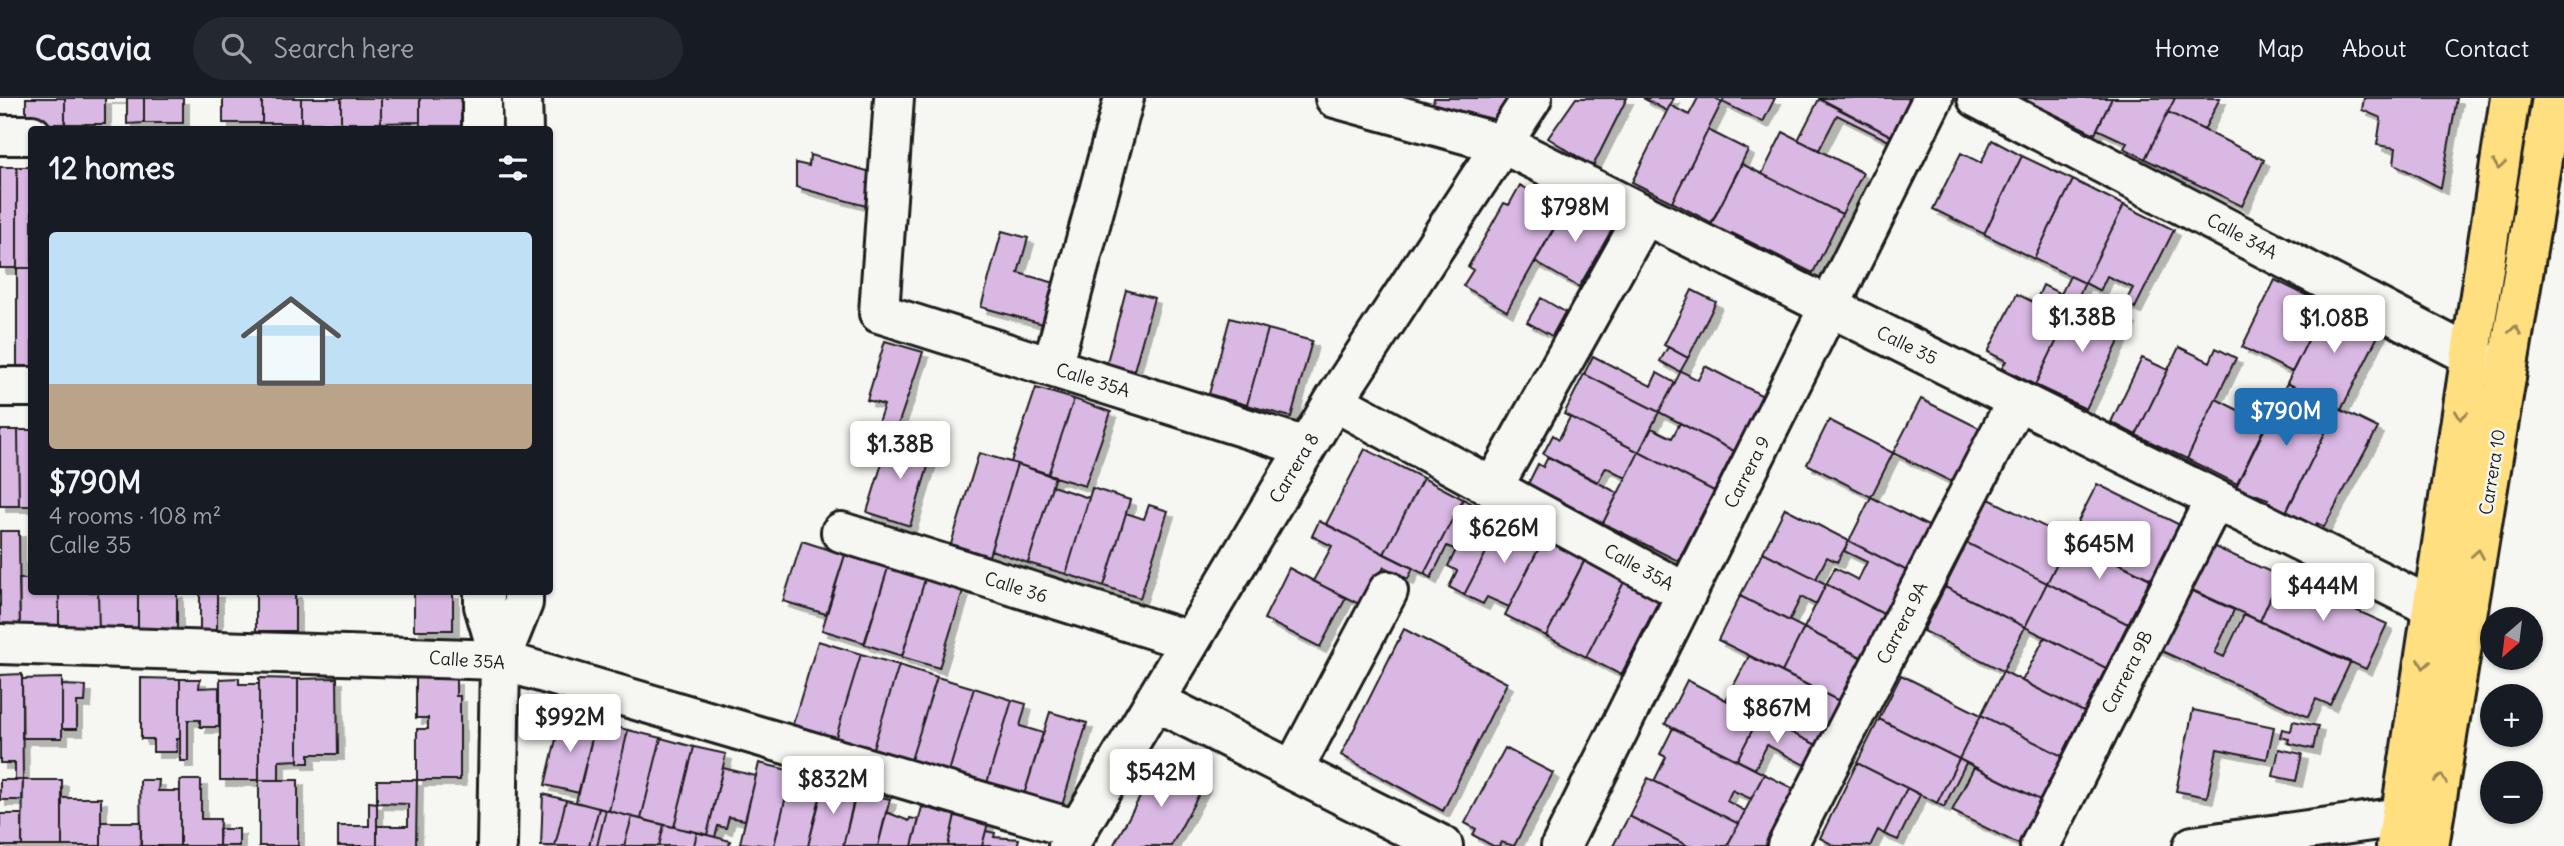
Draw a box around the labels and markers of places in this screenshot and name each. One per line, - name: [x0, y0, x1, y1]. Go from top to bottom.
- pin: $798M: [1526, 184, 1624, 244]
- pin: $1.38B: [2025, 294, 2139, 354]
- pin: $1.08B: [2277, 296, 2391, 355]
- pin: $790M: [2237, 388, 2335, 448]
- pin: $1.38B: [843, 422, 957, 481]
- pin: $626M: [1455, 505, 1553, 565]
- pin: $645M: [2050, 522, 2148, 581]
- pin: $444M: [2274, 564, 2372, 623]
- pin: $867M: [1728, 686, 1826, 745]
- pin: $992M: [521, 694, 619, 754]
- pin: $542M: [1112, 750, 1210, 809]
- pin: $832M: [784, 756, 882, 816]

